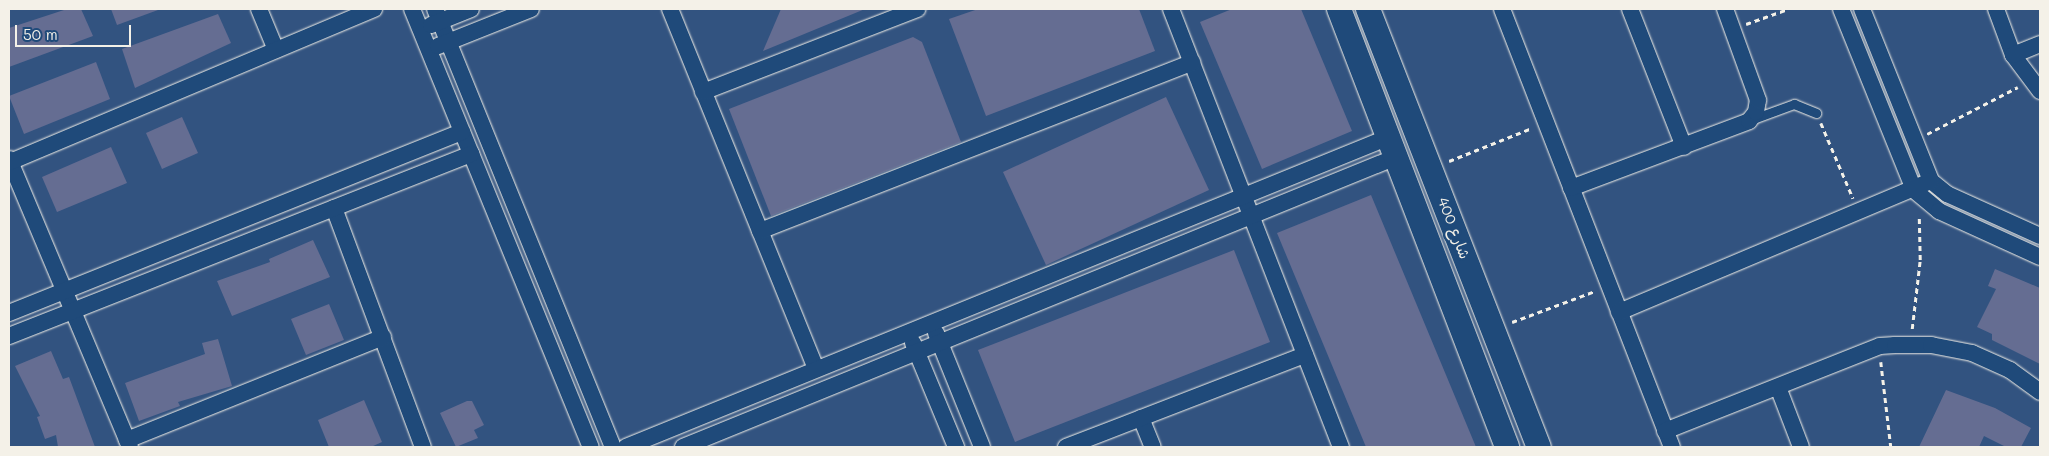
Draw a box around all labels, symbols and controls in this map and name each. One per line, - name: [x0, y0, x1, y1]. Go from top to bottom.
- scale bar: [18, 15, 134, 47]
- text: 50 m: [23, 24, 58, 44]
- street label: شارع 400: [1434, 195, 1474, 261]

